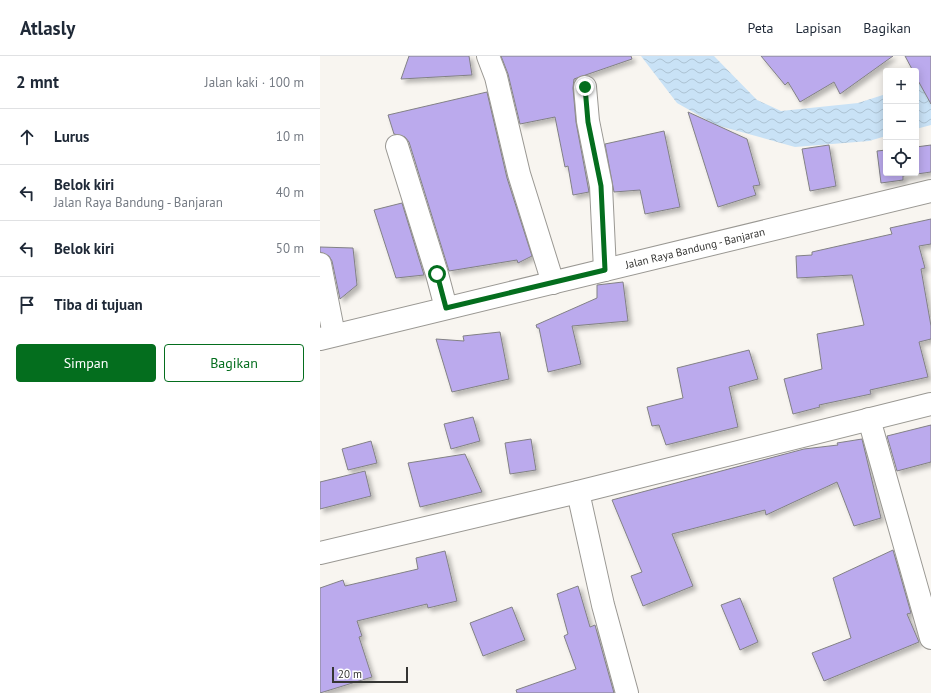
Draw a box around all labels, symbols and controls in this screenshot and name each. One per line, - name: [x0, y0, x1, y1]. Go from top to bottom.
- text: Atlasly: [20, 16, 75, 40]
- text: Peta: [747, 19, 774, 37]
- text: Lapisan: [796, 19, 841, 37]
- text: Bagikan: [863, 19, 911, 37]
- map controls: [883, 68, 919, 176]
- button: +: [883, 68, 919, 104]
- text: 2 mnt: [16, 71, 59, 93]
- text: Jalan kaki · 100 m: [205, 74, 304, 91]
- route end: [576, 78, 594, 96]
- button: −: [883, 104, 919, 140]
- icon: ahead: [16, 126, 38, 148]
- text: Lurus: [54, 127, 89, 146]
- text: 10 m: [276, 128, 304, 145]
- button: locate: [883, 140, 919, 176]
- text: Belok kiri: [54, 175, 114, 194]
- icon: left: [16, 182, 38, 204]
- text: 40 m: [276, 184, 304, 201]
- text: Jalan Raya Bandung - Banjaran: [54, 194, 223, 211]
- street label: Jalan Raya Bandung - Banjaran: [623, 224, 766, 272]
- icon: left: [16, 238, 38, 260]
- text: Belok kiri: [54, 239, 114, 258]
- text: 50 m: [276, 240, 304, 257]
- route start: [428, 265, 446, 283]
- icon: arrive: [16, 294, 38, 316]
- text: Tiba di tujuan: [54, 295, 143, 314]
- button: Simpan: [16, 344, 156, 382]
- button: Bagikan: [164, 344, 304, 382]
- scale bar: [332, 665, 408, 684]
- text: 20 m: [338, 667, 362, 681]

